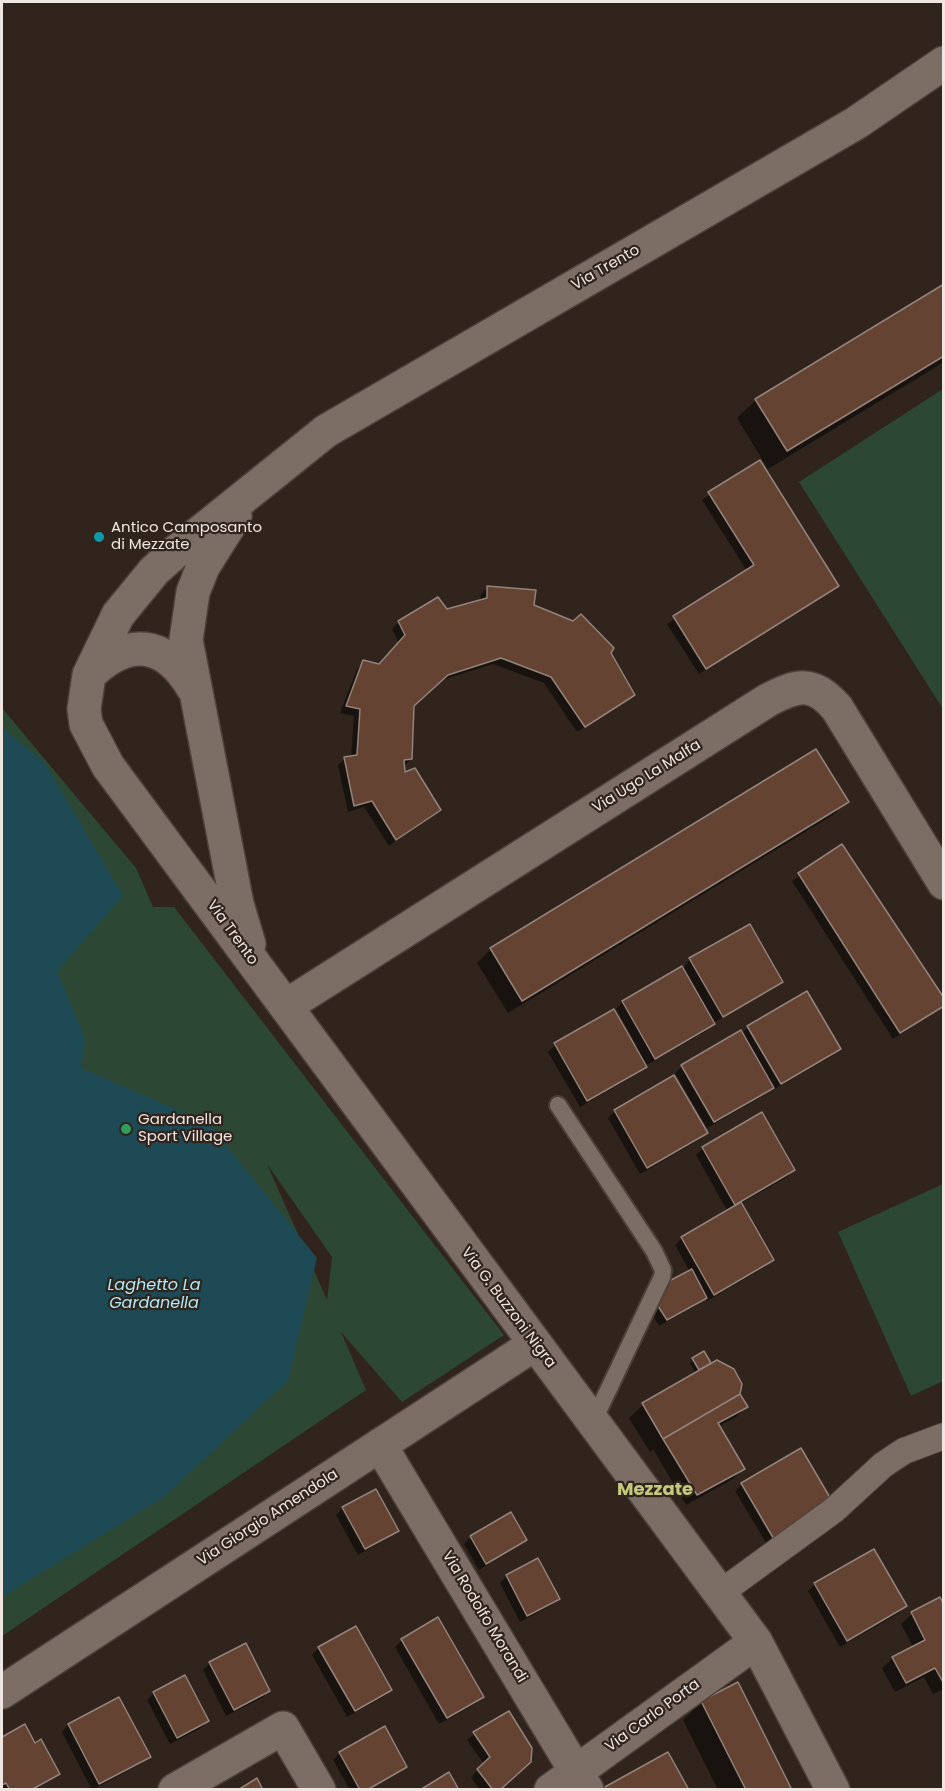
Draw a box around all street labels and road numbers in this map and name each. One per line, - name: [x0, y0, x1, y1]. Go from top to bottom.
- street label: Via Trento: [569, 241, 643, 295]
- street label: Via Ugo La Malfa: [590, 736, 704, 818]
- street label: Via Trento: [202, 897, 262, 969]
- street label: Via G. Buzzoni Nigra: [457, 1244, 559, 1372]
- street label: Via Giorgio Amendola: [194, 1466, 342, 1570]
- street label: Via Rodolfo Morandi: [438, 1548, 530, 1686]
- street label: Via Carlo Porta: [602, 1676, 704, 1756]

